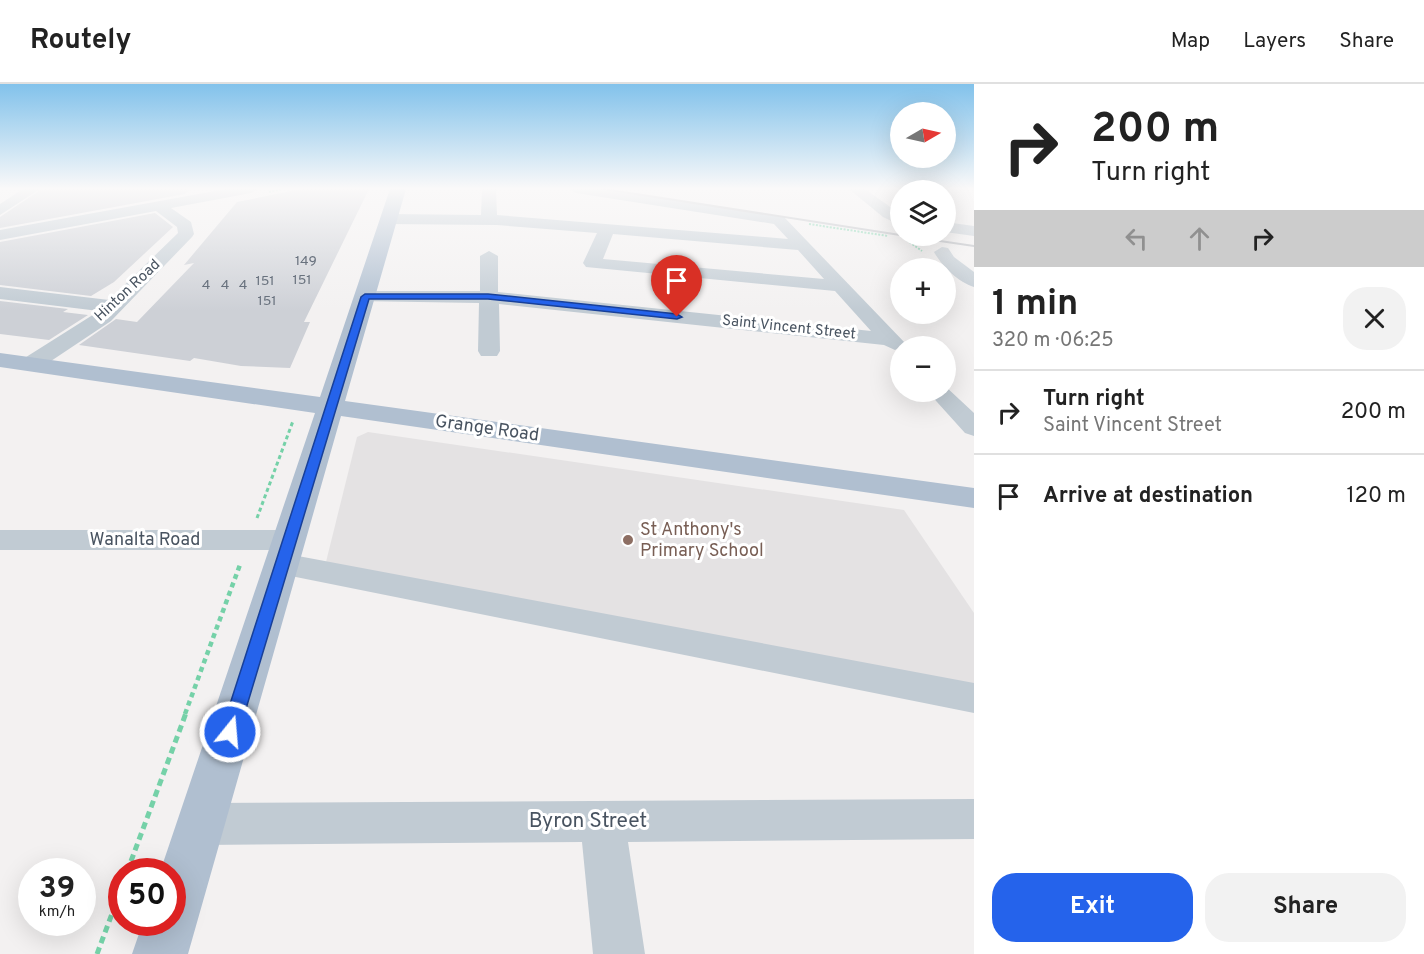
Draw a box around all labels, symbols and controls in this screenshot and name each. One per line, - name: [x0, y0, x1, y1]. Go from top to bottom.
- text: Routely: [30, 23, 131, 59]
- text: Map: [1171, 28, 1210, 55]
- text: Layers: [1243, 28, 1306, 55]
- text: Share: [1339, 28, 1394, 55]
- north arrow: [890, 102, 956, 168]
- map controls: [890, 102, 956, 402]
- text: 200 m: [1091, 104, 1219, 157]
- icon: right: [992, 108, 1070, 186]
- text: Turn right: [1091, 156, 1210, 190]
- button: layers: [890, 180, 956, 246]
- icon: left: [1120, 222, 1153, 255]
- icon: ahead: [1183, 222, 1216, 255]
- icon: right: [1246, 222, 1279, 255]
- house number: 149: [295, 253, 317, 270]
- pin: [651, 255, 702, 317]
- street label: Hinton Road: [91, 256, 165, 326]
- button: +: [890, 258, 956, 324]
- icon: arrive: [660, 264, 693, 297]
- house number: 151: [292, 272, 312, 289]
- house number: 151: [255, 273, 275, 290]
- house number: 4: [202, 277, 210, 294]
- house number: 4: [221, 277, 229, 294]
- house number: 4: [239, 277, 247, 294]
- text: 1 min: [992, 282, 1078, 328]
- button: close: [1343, 287, 1406, 350]
- house number: 151: [257, 293, 277, 310]
- street label: Saint Vincent Street: [721, 312, 857, 344]
- text: 320 m · 06:25: [992, 328, 1114, 354]
- button: −: [890, 336, 956, 402]
- text: Turn right: [1043, 386, 1145, 413]
- icon: right: [992, 396, 1025, 429]
- text: 200 m: [1341, 399, 1406, 426]
- street label: Grange Road: [434, 410, 540, 448]
- text: Saint Vincent Street: [1043, 413, 1222, 439]
- icon: arrive: [992, 480, 1025, 513]
- text: Arrive at destination: [1043, 483, 1253, 510]
- text: 120 m: [1346, 483, 1406, 510]
- place label: St Anthony's Primary School: [640, 519, 764, 563]
- street label: Wanalta Road: [90, 529, 200, 552]
- marker: St Anthony's Primary School: [621, 533, 635, 547]
- position arrow: [198, 700, 262, 764]
- street label: Byron Street: [529, 808, 647, 835]
- speed limit sign: 50: [108, 858, 186, 936]
- text: 39: [39, 871, 75, 908]
- button: Exit: [992, 873, 1193, 942]
- button: Share: [1205, 873, 1406, 942]
- text: km/h: [39, 903, 75, 922]

